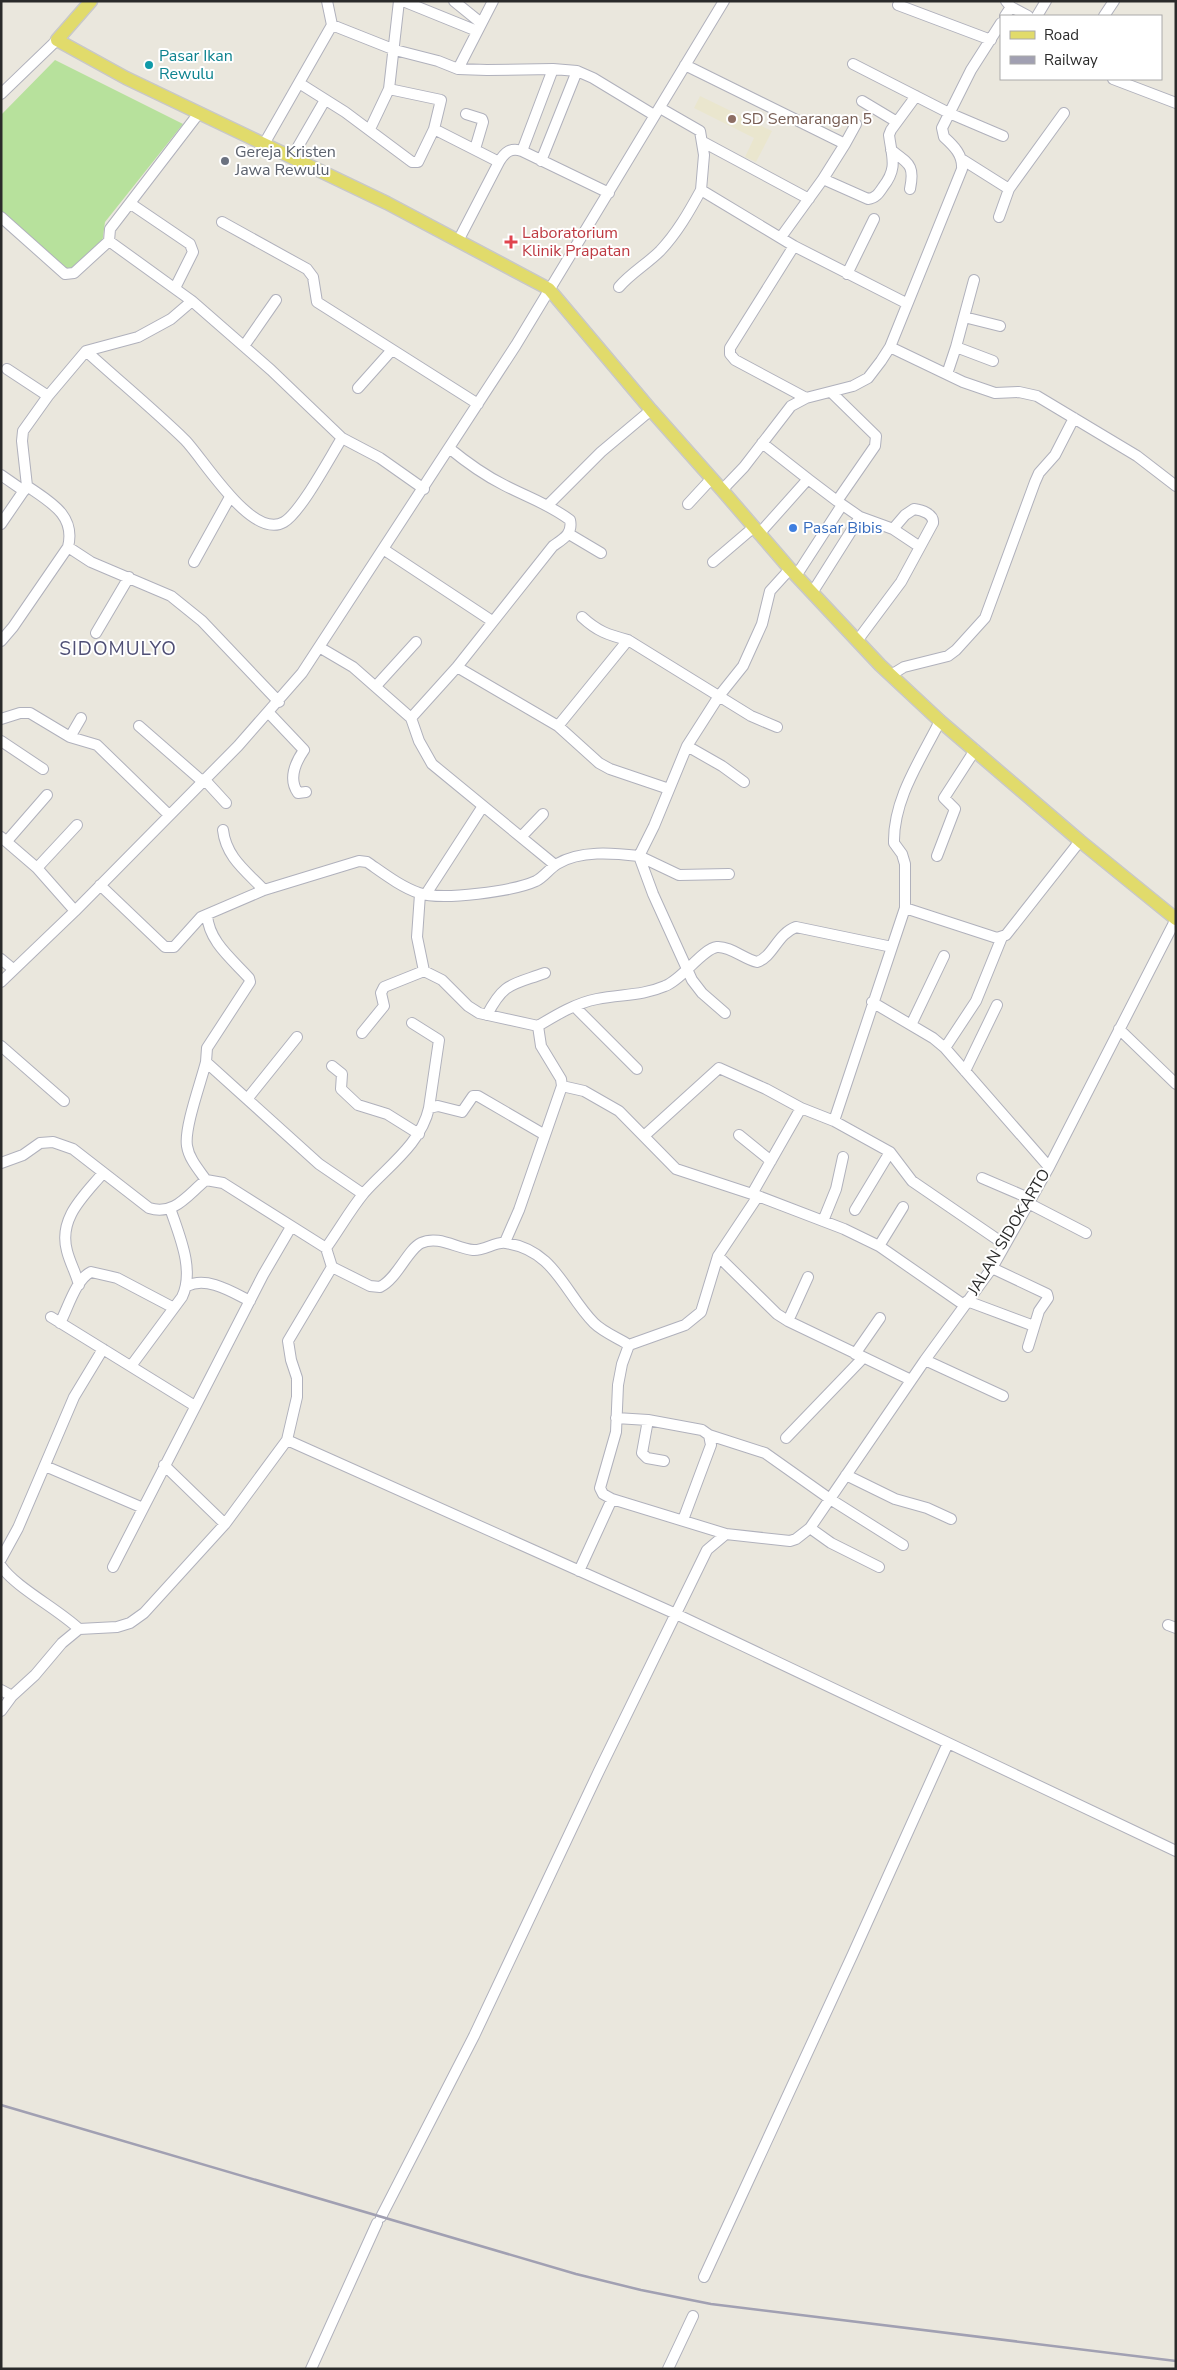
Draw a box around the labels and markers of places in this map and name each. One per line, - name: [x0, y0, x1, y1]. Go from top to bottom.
- place label: Pasar Ikan Rewulu: [159, 45, 233, 85]
- marker: Pasar Ikan Rewulu: [143, 59, 155, 71]
- place label: SD Semarangan 5: [742, 108, 872, 130]
- marker: SD Semarangan 5: [726, 113, 738, 125]
- place label: Gereja Kristen Jawa Rewulu: [234, 141, 336, 181]
- marker: Gereja Kristen Jawa Rewulu: [219, 155, 231, 167]
- place label: Laboratorium Klinik Prapatan: [522, 222, 630, 262]
- marker: Laboratorium Klinik Prapatan: [504, 235, 518, 249]
- place label: Pasar Bibis: [803, 517, 883, 539]
- marker: Pasar Bibis: [787, 522, 799, 534]

